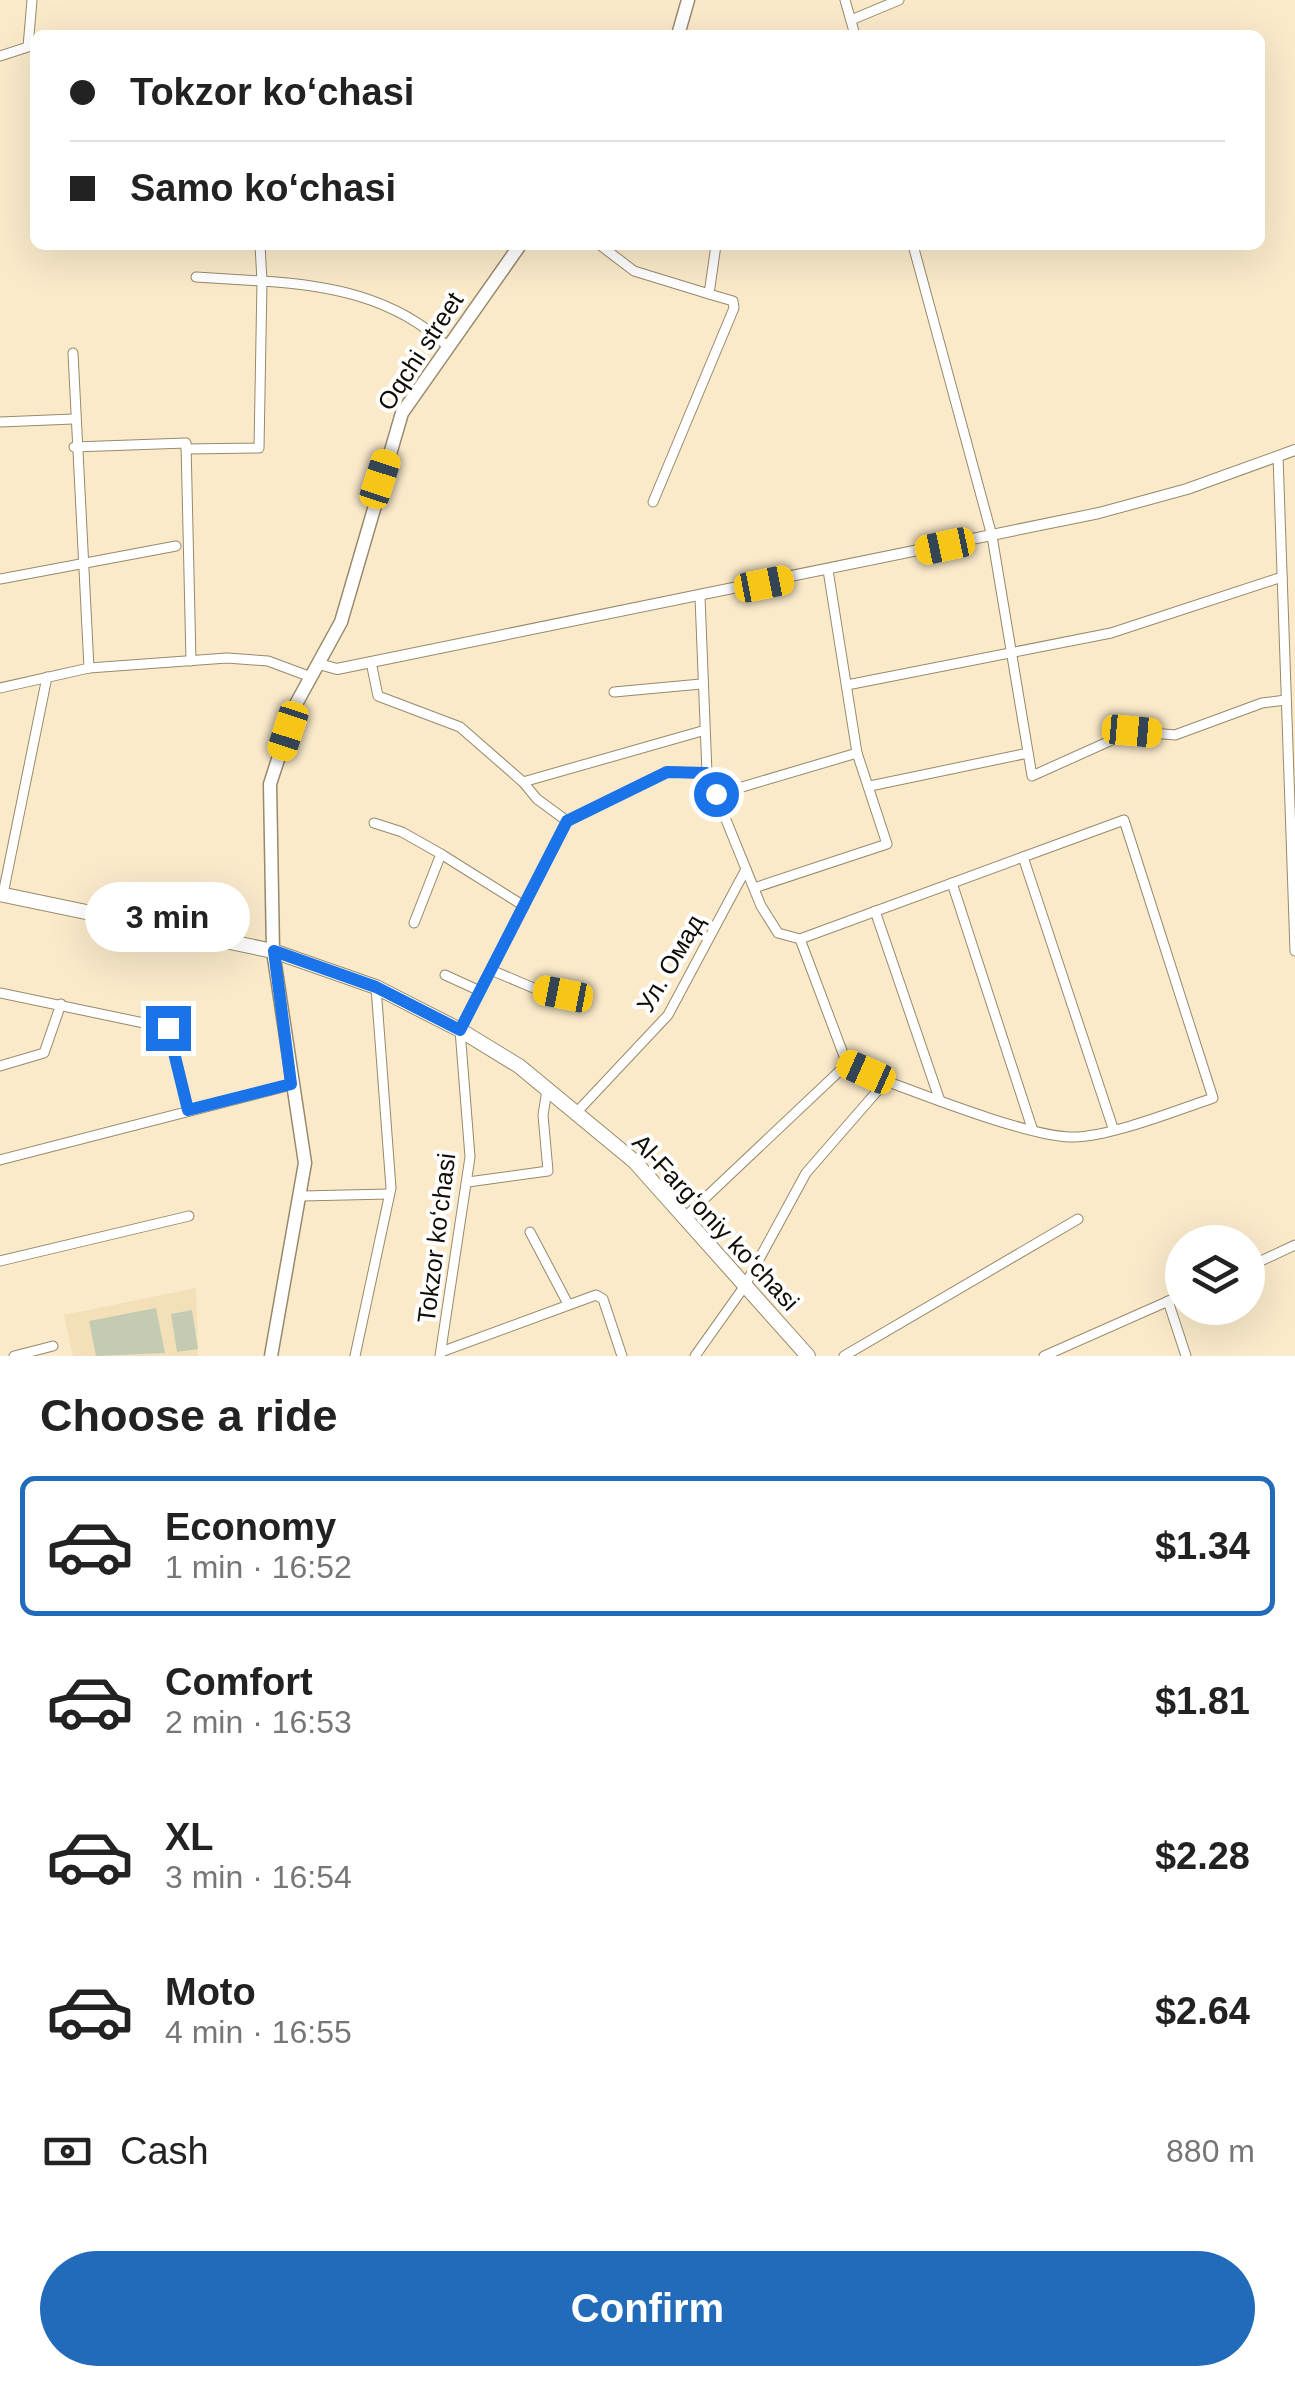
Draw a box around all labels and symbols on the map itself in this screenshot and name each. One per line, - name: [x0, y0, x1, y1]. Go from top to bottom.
- street label: Oqchi street: [372, 287, 468, 415]
- car: [356, 446, 404, 512]
- car: [913, 525, 977, 567]
- car: [732, 564, 796, 604]
- car: [264, 698, 312, 764]
- car: [1101, 713, 1163, 749]
- route start: [694, 772, 739, 817]
- callout: 3 min: [86, 883, 250, 953]
- street label: Ул. Омад: [631, 909, 709, 1017]
- car: [531, 974, 595, 1014]
- route end: [146, 1006, 191, 1051]
- car: [832, 1046, 900, 1098]
- street label: Al-Fargʻoniy koʻchasi: [627, 1128, 805, 1316]
- street label: Tokzor koʻchasi: [412, 1151, 460, 1325]

